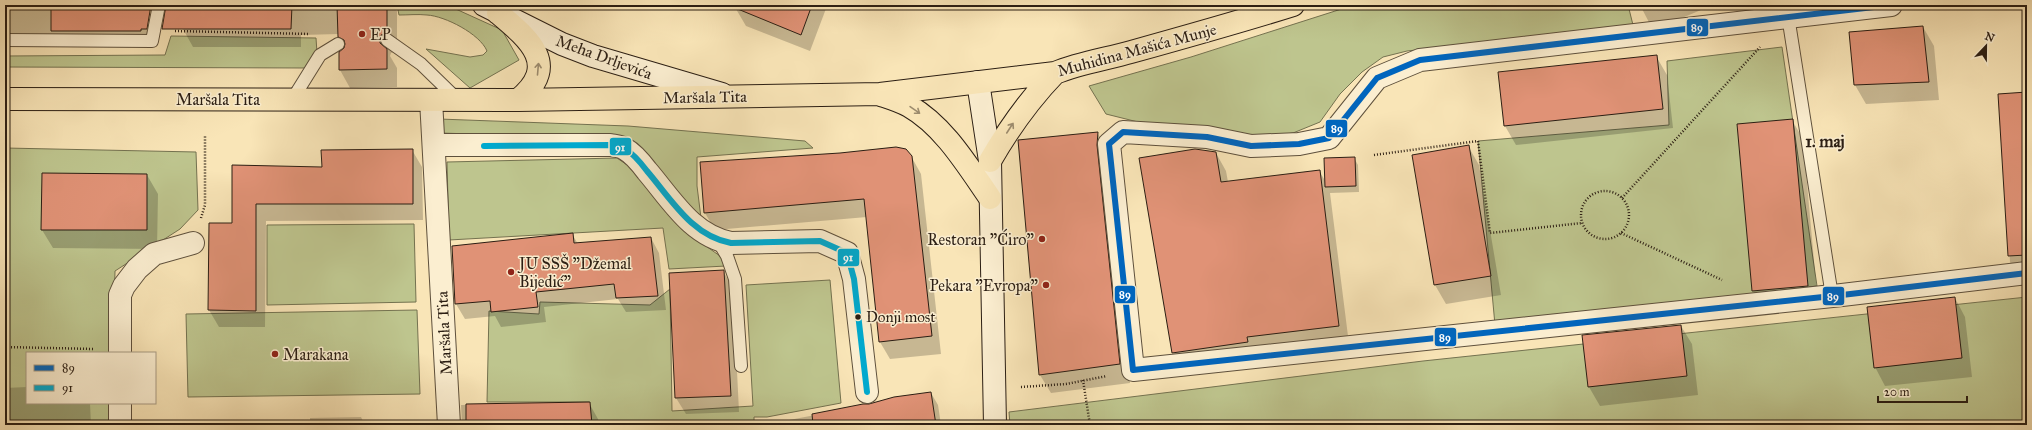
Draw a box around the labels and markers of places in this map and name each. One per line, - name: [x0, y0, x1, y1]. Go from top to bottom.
- place label: EP: [370, 25, 391, 44]
- marker: EP: [357, 29, 367, 39]
- place label: Restoran "Ćiro": [927, 228, 1034, 249]
- marker: Restoran "Ćiro": [1037, 234, 1047, 244]
- place label: JU SSŠ "Džemal Bijedić": [517, 253, 632, 291]
- marker: JU SSŠ "Džemal Bijedić": [506, 267, 516, 277]
- place label: Pekara "Evropa": [930, 276, 1038, 295]
- marker: Pekara "Evropa": [1041, 280, 1051, 290]
- place label: Donji most: [866, 308, 936, 326]
- marker: Donji most: [853, 312, 863, 322]
- place label: Marakana: [283, 345, 349, 364]
- marker: Marakana: [270, 349, 280, 359]

